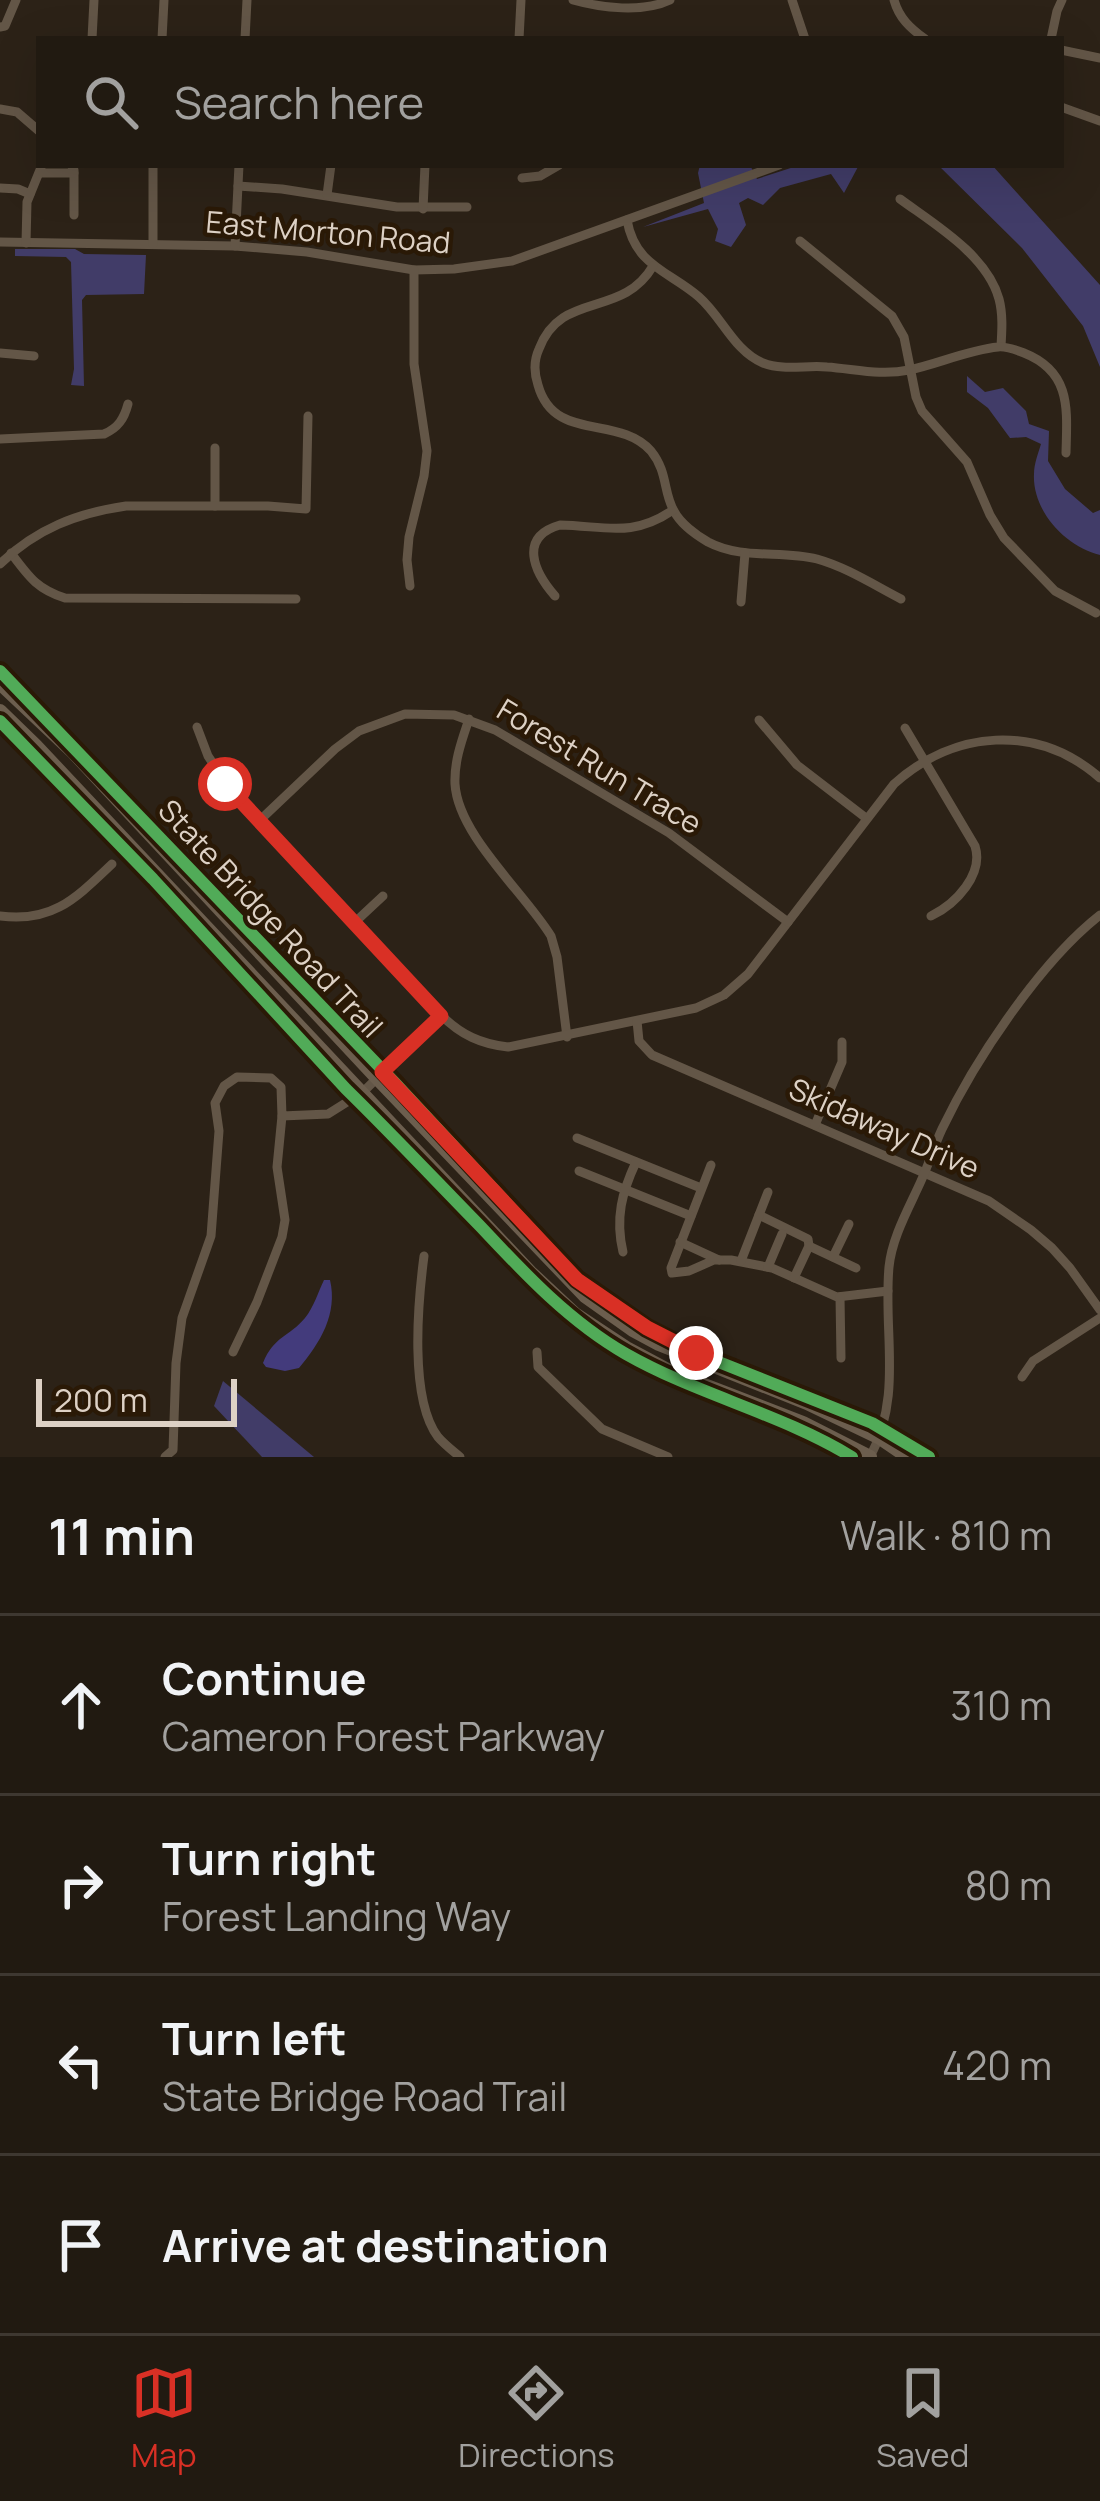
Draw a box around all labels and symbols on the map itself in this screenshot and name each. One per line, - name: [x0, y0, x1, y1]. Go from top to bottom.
- street label: East Morton Road: [204, 200, 452, 263]
- street label: Forest Run Trace: [490, 688, 710, 843]
- route start: [198, 757, 252, 811]
- street label: State Bridge Road Trail: [150, 790, 392, 1046]
- street label: Skidaway Drive: [783, 1067, 986, 1188]
- route end: [669, 1326, 723, 1380]
- scale bar: [36, 1373, 237, 1426]

